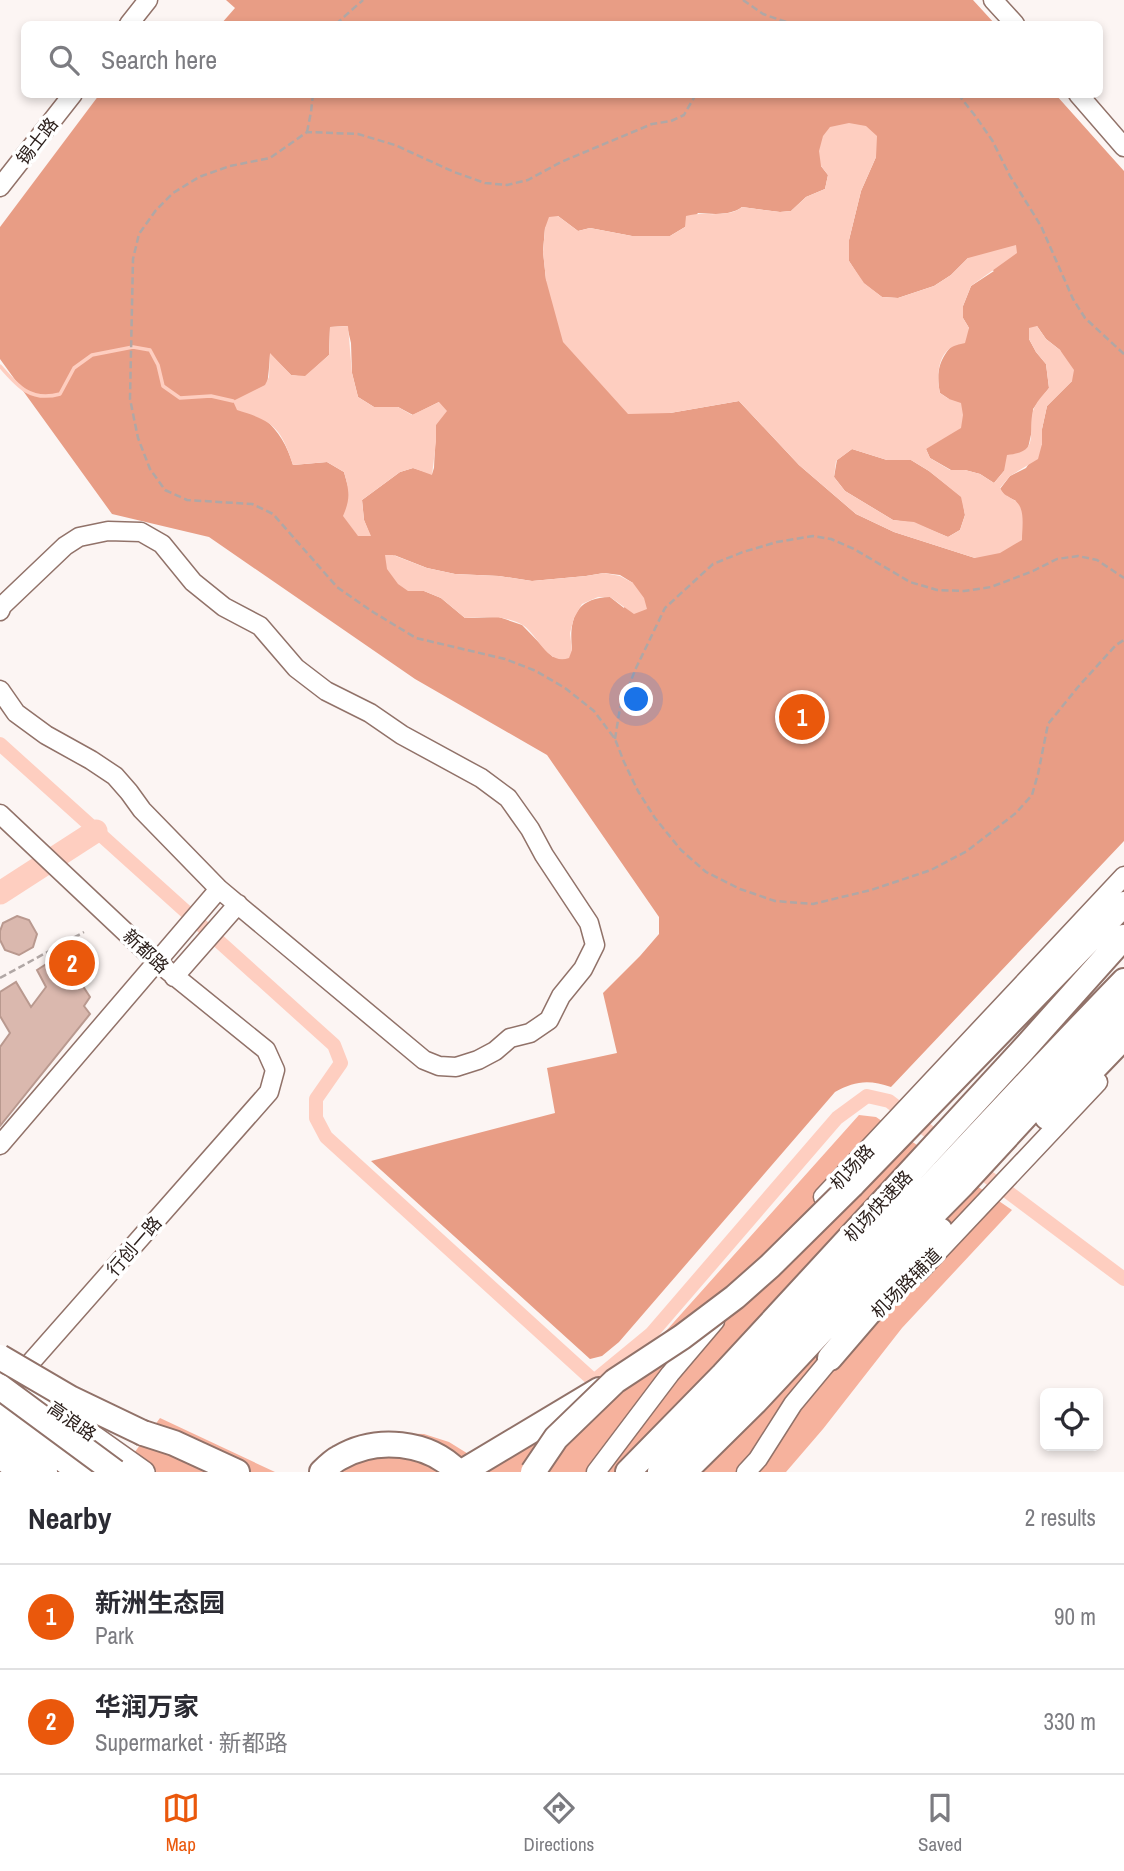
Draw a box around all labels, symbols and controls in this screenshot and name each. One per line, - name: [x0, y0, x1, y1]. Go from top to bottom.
- search box: [21, 21, 1103, 98]
- icon: search: [45, 41, 83, 79]
- text: Search here: [101, 42, 217, 77]
- street label: 锡士路: [11, 112, 63, 170]
- your location: [619, 682, 653, 716]
- pin: 1: [779, 691, 825, 743]
- street label: 新都路: [118, 923, 174, 979]
- pin: 2: [49, 937, 95, 989]
- street label: 机场路: [824, 1139, 880, 1195]
- street label: 机场快速路: [838, 1165, 918, 1247]
- street label: 行创一路: [101, 1211, 167, 1281]
- street label: 机场路辅道: [865, 1242, 947, 1324]
- map controls: [1040, 1388, 1103, 1451]
- button: locate: [1040, 1388, 1103, 1451]
- street label: 高浪路: [43, 1395, 101, 1447]
- text: Nearby: [28, 1498, 111, 1538]
- text: 2 results: [1025, 1502, 1096, 1533]
- text: 新洲生态园: [95, 1585, 225, 1620]
- text: 1: [46, 1601, 56, 1632]
- text: 90 m: [1054, 1601, 1096, 1632]
- text: Park: [95, 1620, 134, 1651]
- text: 华润万家: [95, 1689, 199, 1724]
- text: 2: [46, 1706, 56, 1737]
- text: 330 m: [1044, 1706, 1096, 1737]
- text: Supermarket · 新都路: [95, 1727, 288, 1758]
- tab: Map: [162, 1789, 200, 1857]
- tab: Directions: [523, 1789, 594, 1857]
- tab: Saved: [918, 1789, 962, 1857]

